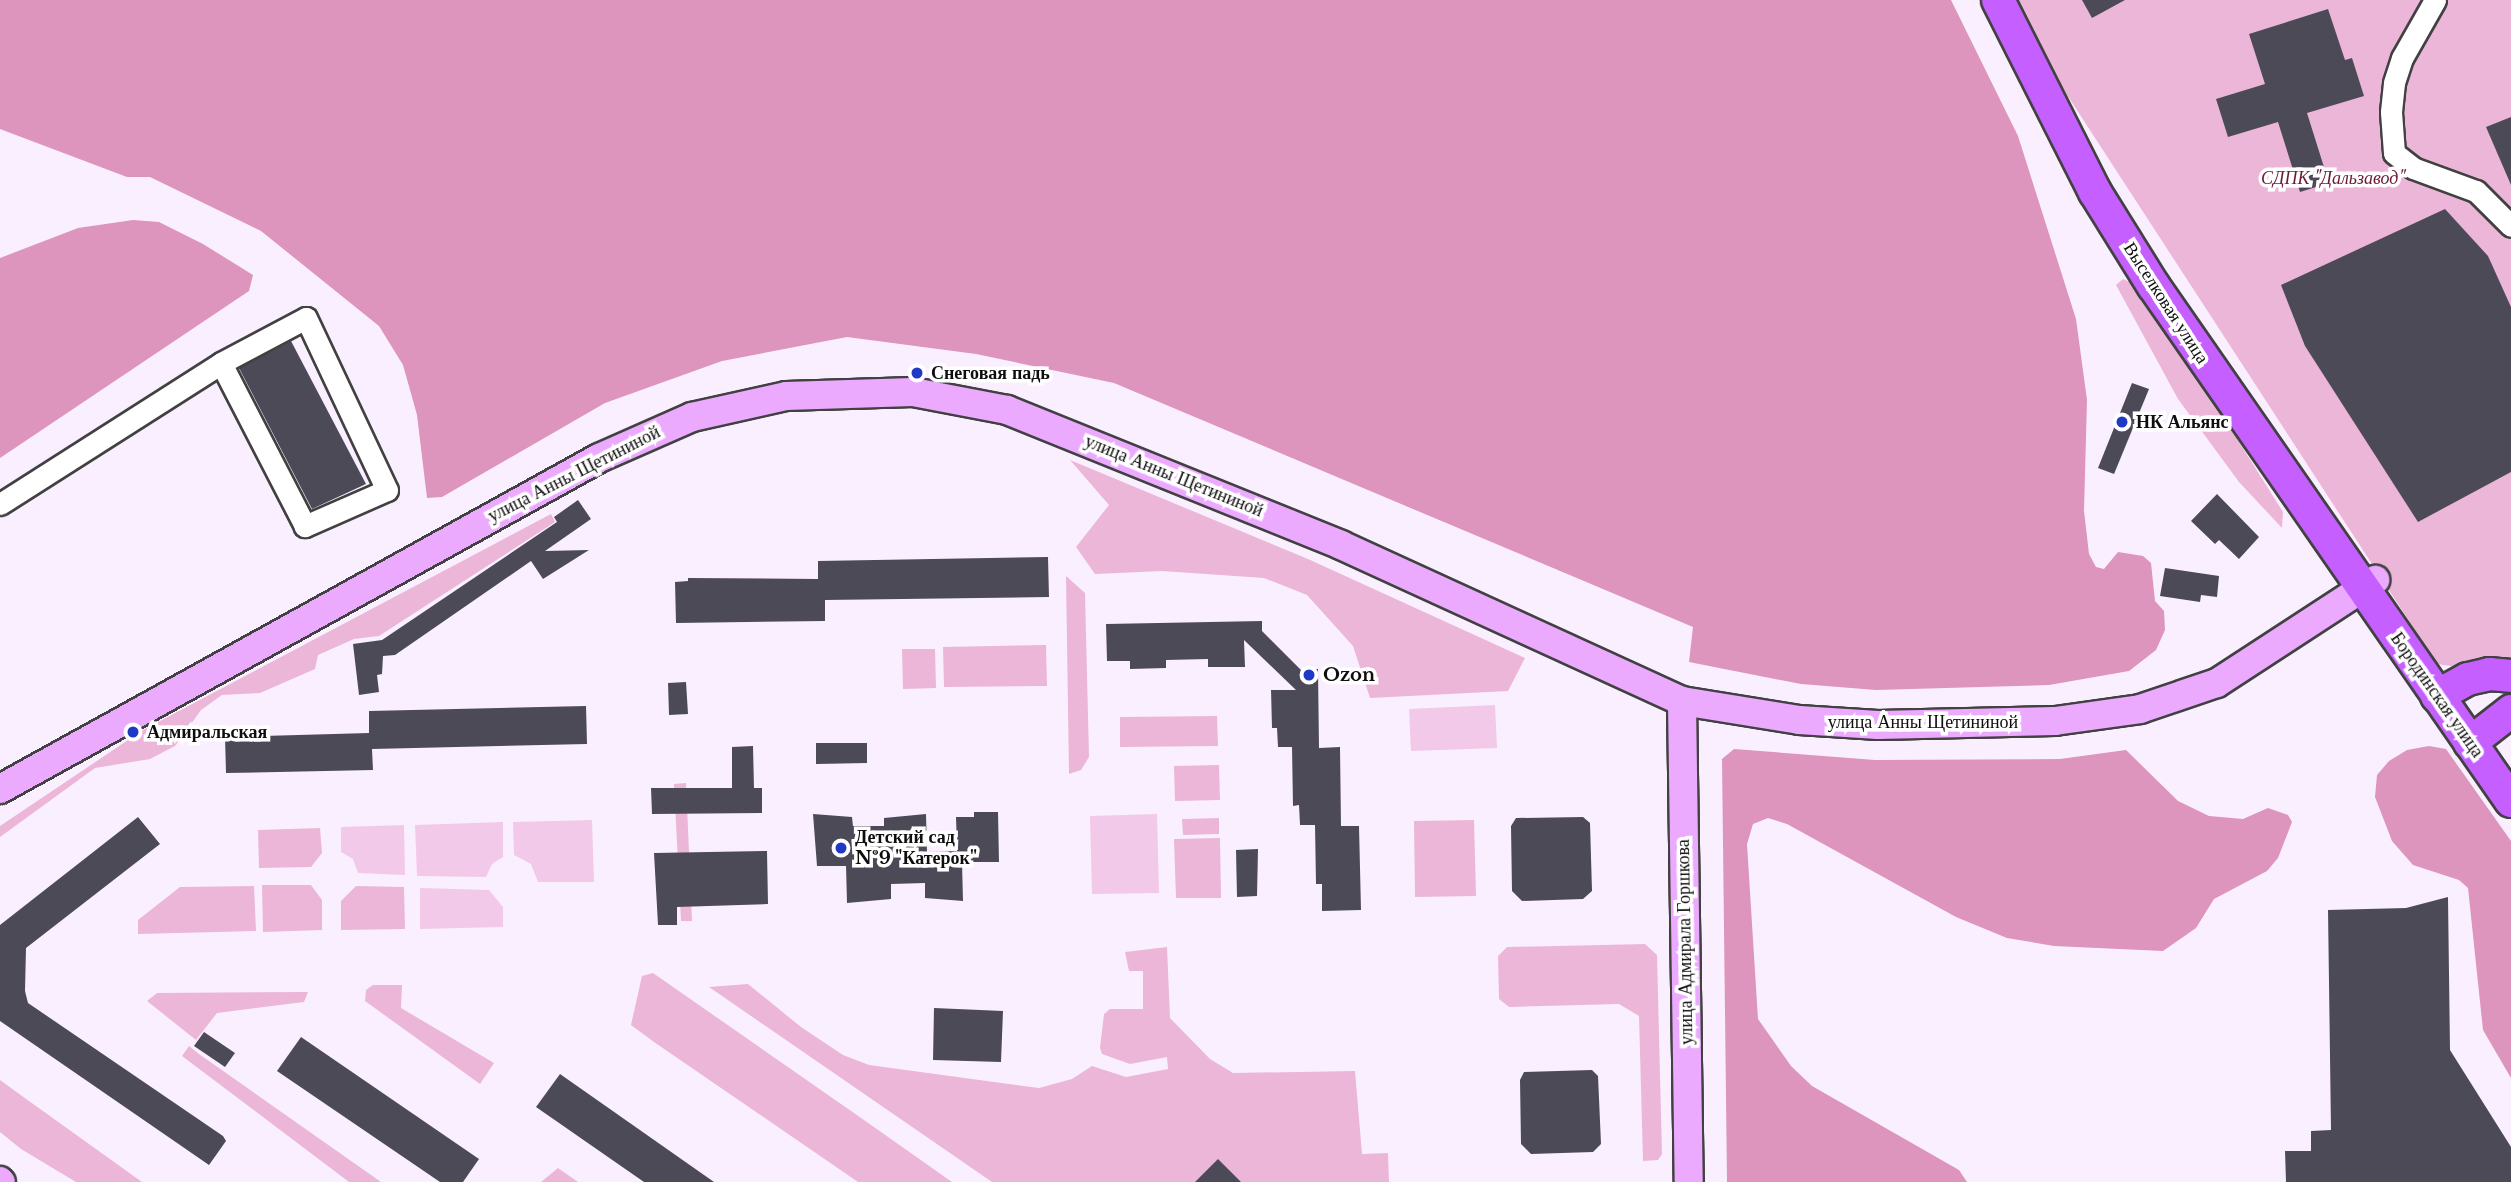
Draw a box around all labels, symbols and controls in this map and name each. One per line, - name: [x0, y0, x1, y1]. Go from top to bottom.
- park label: СДПК "Дальзавод": [2261, 167, 2405, 189]
- street label: Выселковая улица: [2119, 238, 2213, 368]
- place label: Снеговая падь: [931, 362, 1050, 384]
- marker: Снеговая падь: [909, 365, 925, 381]
- place label: НК Альянс: [2136, 411, 2229, 433]
- marker: НК Альянс: [2114, 414, 2130, 430]
- street label: улица Анны Щетининой: [484, 421, 664, 527]
- street label: улица Анны Щетининой: [1082, 430, 1266, 522]
- street label: Бородинская улица: [2386, 628, 2488, 762]
- place label: Ozon: [1323, 664, 1375, 686]
- marker: Ozon: [1301, 667, 1317, 683]
- street label: улица Анны Щетининой: [1828, 711, 2018, 733]
- place label: Адмиральская: [147, 721, 267, 743]
- marker: Адмиральская: [125, 724, 141, 740]
- place label: Детский сад №9 "Катерок": [855, 827, 977, 870]
- street label: улица Адмирала Горшкова: [1672, 839, 1698, 1045]
- marker: Детский сад №9 "Катерок": [833, 840, 849, 856]

